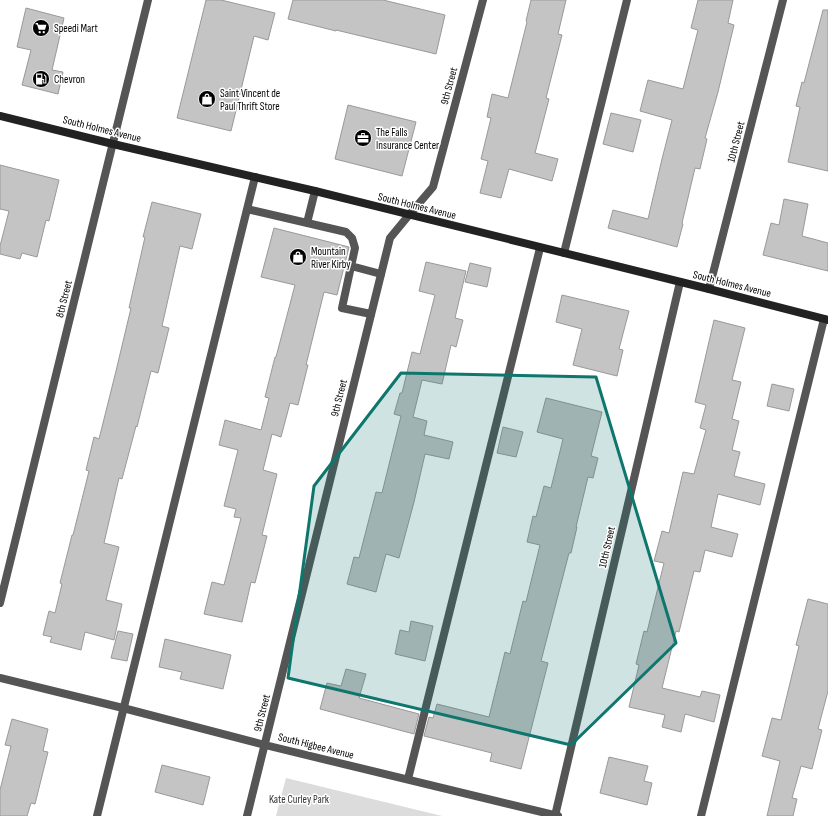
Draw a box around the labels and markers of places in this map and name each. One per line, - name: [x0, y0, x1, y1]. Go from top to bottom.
- supermarket icon: Speedi Mart: [31, 18, 51, 38]
- place label: Speedi Mart: [54, 22, 99, 35]
- fuel station icon: Chevron: [31, 69, 51, 89]
- place label: Chevron: [54, 73, 85, 86]
- place label: Saint Vincent de Paul Thrift Store: [220, 87, 280, 113]
- shop icon: Saint Vincent de Paul Thrift Store: [197, 89, 217, 109]
- place label: The Falls Insurance Center: [376, 126, 439, 152]
- office icon: The Falls Insurance Center: [353, 128, 373, 148]
- place label: Mountain River Kirby: [311, 245, 351, 271]
- shop icon: Mountain River Kirby: [288, 247, 308, 267]

